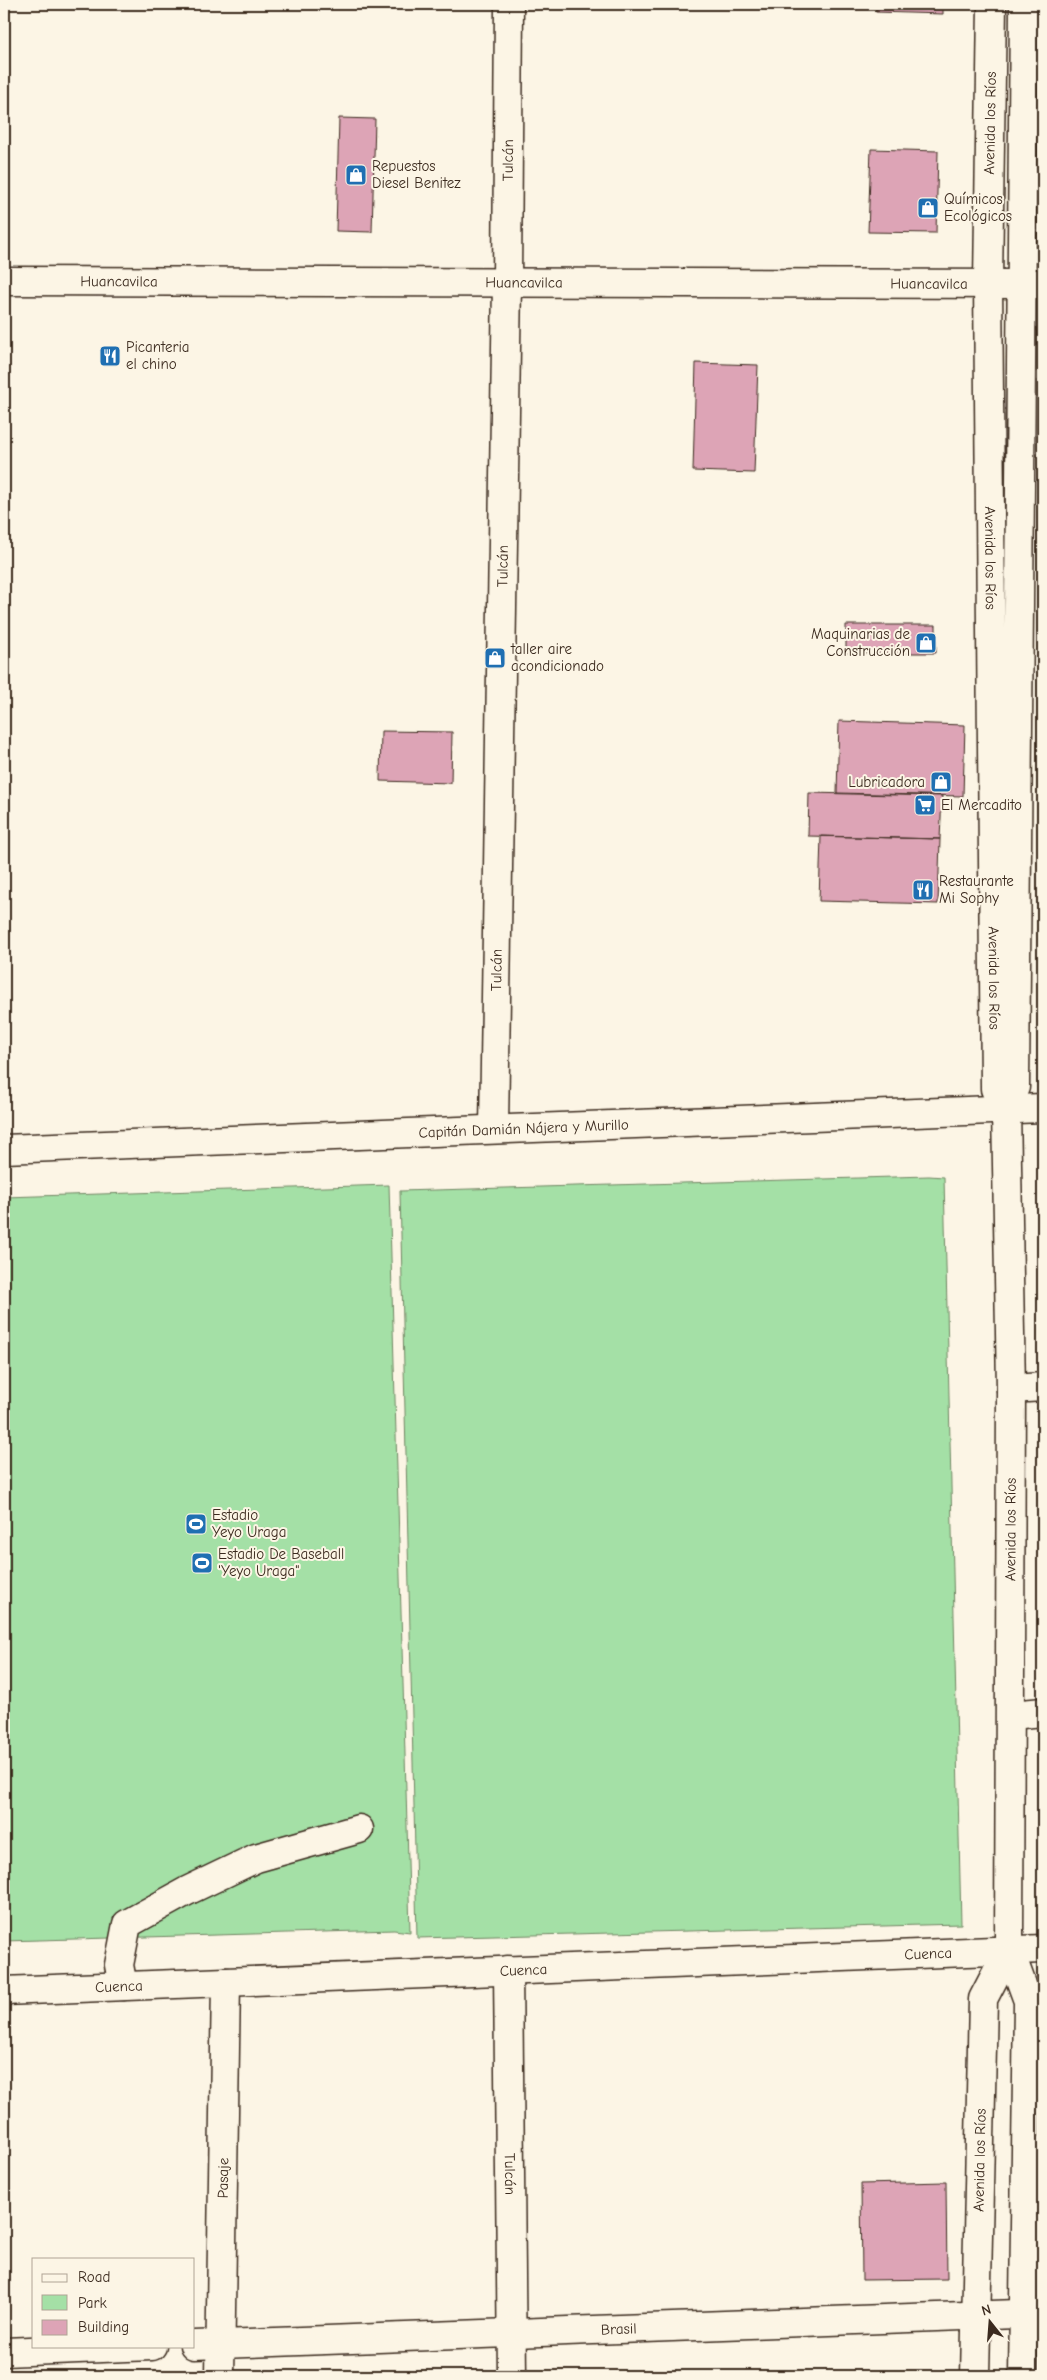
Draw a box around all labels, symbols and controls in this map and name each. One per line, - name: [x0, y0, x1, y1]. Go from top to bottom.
- street label: Avenida los Ríos: [980, 71, 1000, 175]
- street label: Tulcán: [499, 139, 517, 181]
- place label: Repuestos Diesel Benitez: [372, 157, 461, 192]
- shop icon: Repuestos Diesel Benitez: [344, 163, 368, 187]
- place label: Químicos Ecológicos: [944, 190, 1012, 225]
- shop icon: Químicos Ecológicos: [916, 196, 940, 220]
- street label: Huancavilca: [80, 272, 158, 290]
- street label: Huancavilca: [485, 273, 563, 292]
- street label: Huancavilca: [890, 275, 968, 293]
- place label: Picanteria el chino: [126, 338, 190, 373]
- restaurant icon: Picanteria el chino: [98, 344, 122, 368]
- street label: Avenida los Ríos: [981, 506, 1000, 610]
- street label: Tulcán: [493, 545, 512, 587]
- place label: Maquinarias de Construcción: [811, 625, 910, 660]
- shop icon: Maquinarias de Construcción: [914, 631, 938, 655]
- place label: taller aire acondicionado: [510, 640, 604, 675]
- shop icon: taller aire acondicionado: [483, 646, 507, 670]
- shop icon: Lubricadora: [929, 770, 953, 794]
- place label: Lubricadora: [848, 773, 925, 791]
- supermarket icon: El Mercadito: [913, 793, 937, 817]
- place label: El Mercadito: [941, 796, 1022, 814]
- place label: Restaurante Mi Sophy: [939, 872, 1014, 907]
- restaurant icon: Restaurante Mi Sophy: [911, 878, 935, 902]
- street label: Avenida los Ríos: [985, 926, 1003, 1030]
- street label: Tulcán: [487, 949, 506, 991]
- street label: Capitán Damián Nájera y Murillo: [418, 1115, 629, 1142]
- street label: Avenida los Ríos: [1001, 1478, 1020, 1581]
- place label: Estadio Yeyo Uraga: [212, 1506, 286, 1541]
- sports icon: Estadio Yeyo Uraga: [184, 1512, 208, 1536]
- place label: Estadio De Baseball 'Yeyo Uraga": [218, 1545, 344, 1580]
- sports icon: Estadio De Baseball 'Yeyo Uraga": [190, 1551, 214, 1575]
- street label: Cuenca: [904, 1944, 952, 1964]
- street label: Cuenca: [499, 1960, 548, 1980]
- street label: Cuenca: [95, 1976, 143, 1996]
- street label: Avenida los Ríos: [969, 2108, 990, 2212]
- street label: Tulcán: [501, 2153, 519, 2195]
- street label: Pasaje: [214, 2157, 232, 2198]
- legend: [32, 2258, 195, 2348]
- text: Road: [78, 2268, 110, 2286]
- text: Park: [78, 2294, 107, 2312]
- north arrow: [964, 2298, 1014, 2348]
- text: N: [979, 2301, 993, 2320]
- text: Building: [78, 2318, 129, 2336]
- street label: Brasil: [601, 2319, 637, 2339]

